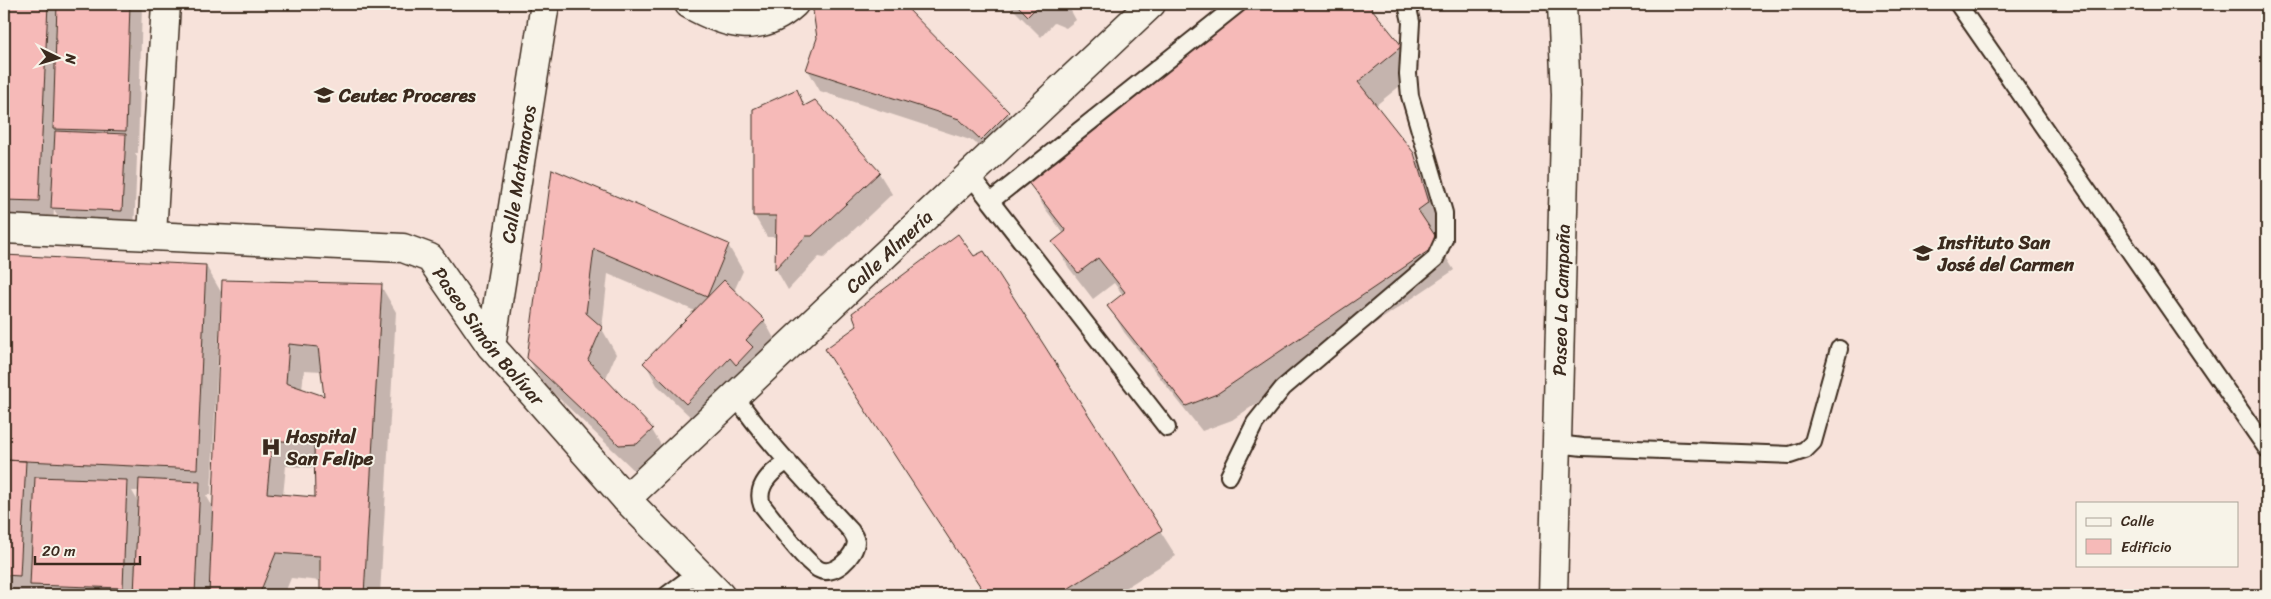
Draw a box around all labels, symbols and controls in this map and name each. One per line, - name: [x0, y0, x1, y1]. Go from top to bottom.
- north arrow: [32, 32, 82, 82]
- text: N: [58, 52, 83, 65]
- place label: Ceutec Proceres: [338, 79, 477, 112]
- school or university icon: Ceutec Proceres: [313, 84, 335, 106]
- street label: Calle Matamoros: [491, 103, 545, 245]
- street label: Calle Almería: [837, 201, 941, 302]
- street label: Paseo La Campaña: [1542, 223, 1579, 377]
- place label: Instituto San José del Carmen: [1937, 226, 2075, 281]
- school or university icon: Instituto San José del Carmen: [1912, 242, 1934, 264]
- street label: Paseo Simón Bolívar: [424, 259, 554, 414]
- place label: Hospital San Felipe: [285, 420, 373, 475]
- hospital icon: Hospital San Felipe: [260, 436, 282, 458]
- legend: [2076, 502, 2238, 566]
- text: Calle: [2121, 508, 2154, 534]
- scale bar: [35, 534, 140, 566]
- text: Edificio: [2121, 534, 2172, 560]
- text: 20 m: [42, 538, 76, 564]

